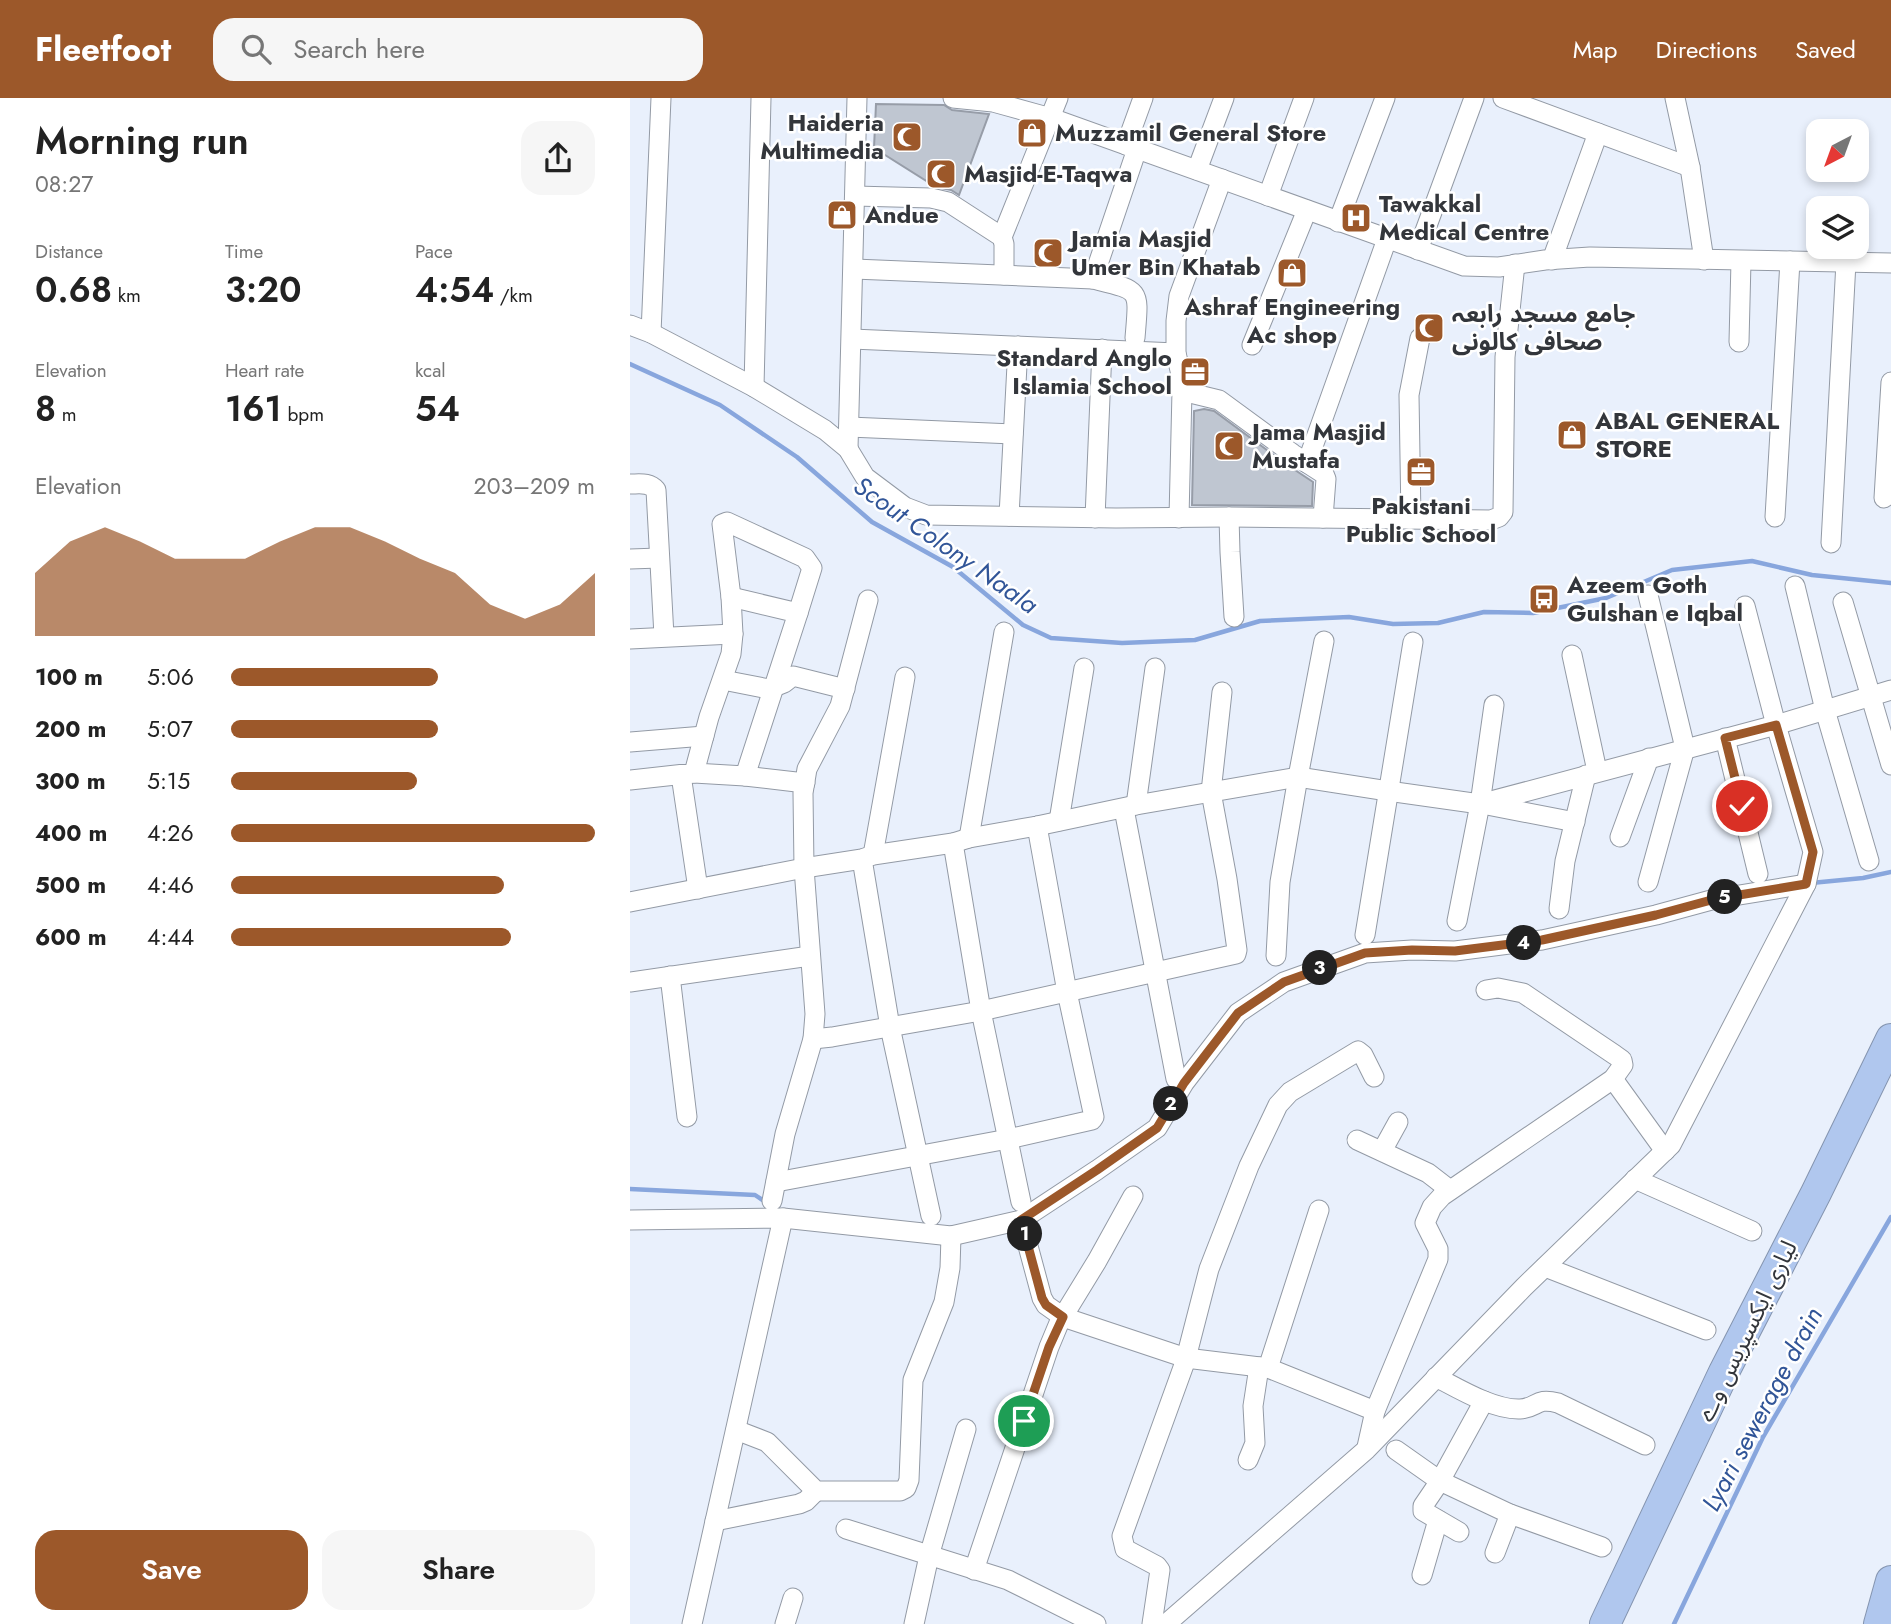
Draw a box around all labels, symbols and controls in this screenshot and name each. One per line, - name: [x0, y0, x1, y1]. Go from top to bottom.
- search box: [213, 18, 703, 81]
- text: Fleetfoot: [35, 26, 171, 73]
- icon: search: [237, 30, 275, 68]
- text: Search here: [293, 30, 425, 68]
- text: Map: [1573, 32, 1618, 67]
- text: Directions: [1656, 32, 1757, 67]
- text: Saved: [1795, 32, 1856, 67]
- place label: Haideria Multimedia: [760, 105, 884, 168]
- text: Morning run: [35, 113, 249, 168]
- place label: Muzzamil General Store: [1055, 115, 1326, 150]
- shop icon: Muzzamil General Store: [1015, 116, 1049, 150]
- north arrow: [1806, 119, 1869, 182]
- map controls: [1806, 119, 1869, 259]
- mosque icon: Haideria Multimedia: [890, 120, 924, 154]
- button: share: [521, 121, 595, 195]
- place label: Masjid-E-Taqwa: [964, 156, 1132, 191]
- mosque icon: Masjid-E-Taqwa: [924, 157, 958, 191]
- text: 08:27: [35, 167, 93, 201]
- place label: Tawakkal Medical Centre: [1379, 186, 1549, 249]
- button: layers: [1806, 196, 1869, 259]
- place label: Andue: [864, 197, 939, 232]
- shop icon: Andue: [825, 198, 859, 232]
- hospital icon: Tawakkal Medical Centre: [1339, 201, 1373, 235]
- place label: Jamia Masjid Umer Bin Khatab: [1067, 221, 1261, 284]
- mosque icon: Jamia Masjid Umer Bin Khatab: [1031, 236, 1065, 270]
- text: Distance: [35, 238, 103, 265]
- text: Time: [225, 238, 263, 265]
- text: Pace: [415, 238, 453, 265]
- shop icon: Ashraf Engineering Ac shop: [1275, 256, 1309, 290]
- text: 0.68: [35, 265, 112, 315]
- text: 3:20: [225, 265, 301, 315]
- text: 4:54: [415, 265, 494, 315]
- text: km: [112, 282, 141, 309]
- text: /km: [494, 282, 533, 309]
- place label: Ashraf Engineering Ac shop: [1183, 289, 1400, 352]
- place label: جامع مسجد رابعہ صحافی کالونی: [1452, 296, 1635, 359]
- mosque icon: جامع مسجد رابعہ صحافی کالونی: [1412, 311, 1446, 345]
- place label: Standard Anglo Islamia School: [996, 340, 1172, 403]
- office icon: Standard Anglo Islamia School: [1178, 355, 1212, 389]
- text: Elevation: [35, 357, 107, 384]
- text: Heart rate: [225, 357, 304, 384]
- text: kcal: [415, 357, 446, 384]
- text: 8: [35, 384, 56, 434]
- text: 161: [225, 384, 282, 434]
- text: 54: [415, 384, 460, 434]
- text: m: [56, 401, 77, 428]
- text: bpm: [282, 401, 324, 428]
- place label: ABAL GENERAL STORE: [1594, 403, 1779, 466]
- place label: Jama Masjid Mustafa: [1248, 414, 1386, 477]
- shop icon: ABAL GENERAL STORE: [1555, 418, 1589, 452]
- mosque icon: Jama Masjid Mustafa: [1212, 429, 1246, 463]
- office icon: Pakistani Public School: [1404, 455, 1438, 489]
- water label: Scout Colony Naala: [846, 467, 1047, 623]
- text: Elevation: [35, 469, 122, 503]
- text: 203–209 m: [474, 469, 595, 503]
- place label: Pakistani Public School: [1346, 488, 1496, 551]
- place label: Azeem Goth Gulshan e Iqbal: [1566, 567, 1743, 630]
- bus stop icon: Azeem Goth Gulshan e Iqbal: [1527, 582, 1561, 616]
- text: 100 m: [35, 660, 103, 694]
- text: 5:06: [147, 660, 194, 694]
- text: 200 m: [35, 712, 106, 746]
- text: 5:07: [147, 712, 193, 746]
- text: 300 m: [35, 764, 106, 798]
- text: 5:15: [147, 764, 190, 798]
- pin: [1712, 776, 1772, 836]
- icon: check: [1723, 787, 1761, 825]
- text: 400 m: [35, 816, 107, 850]
- text: 4:26: [147, 816, 194, 850]
- text: 500 m: [35, 868, 106, 902]
- text: 4:46: [147, 868, 194, 902]
- pin: 5: [1708, 880, 1742, 914]
- text: 5: [1718, 883, 1731, 910]
- text: 600 m: [35, 920, 107, 954]
- text: 4:44: [147, 920, 194, 954]
- pin: 4: [1506, 926, 1542, 960]
- text: 4: [1517, 929, 1530, 956]
- pin: 3: [1302, 950, 1338, 986]
- text: 3: [1314, 954, 1325, 981]
- pin: 2: [1154, 1086, 1188, 1122]
- text: 2: [1164, 1090, 1177, 1117]
- pin: 1: [1008, 1216, 1042, 1252]
- text: 1: [1020, 1220, 1029, 1247]
- street label: لیاری ایکسپریس وے: [1687, 1234, 1806, 1427]
- water label: Lyari sewerage drain: [1692, 1300, 1832, 1518]
- pin: [994, 1391, 1054, 1451]
- icon: arrive: [1005, 1402, 1043, 1440]
- button: Save: [35, 1530, 308, 1610]
- button: Share: [322, 1530, 595, 1610]

